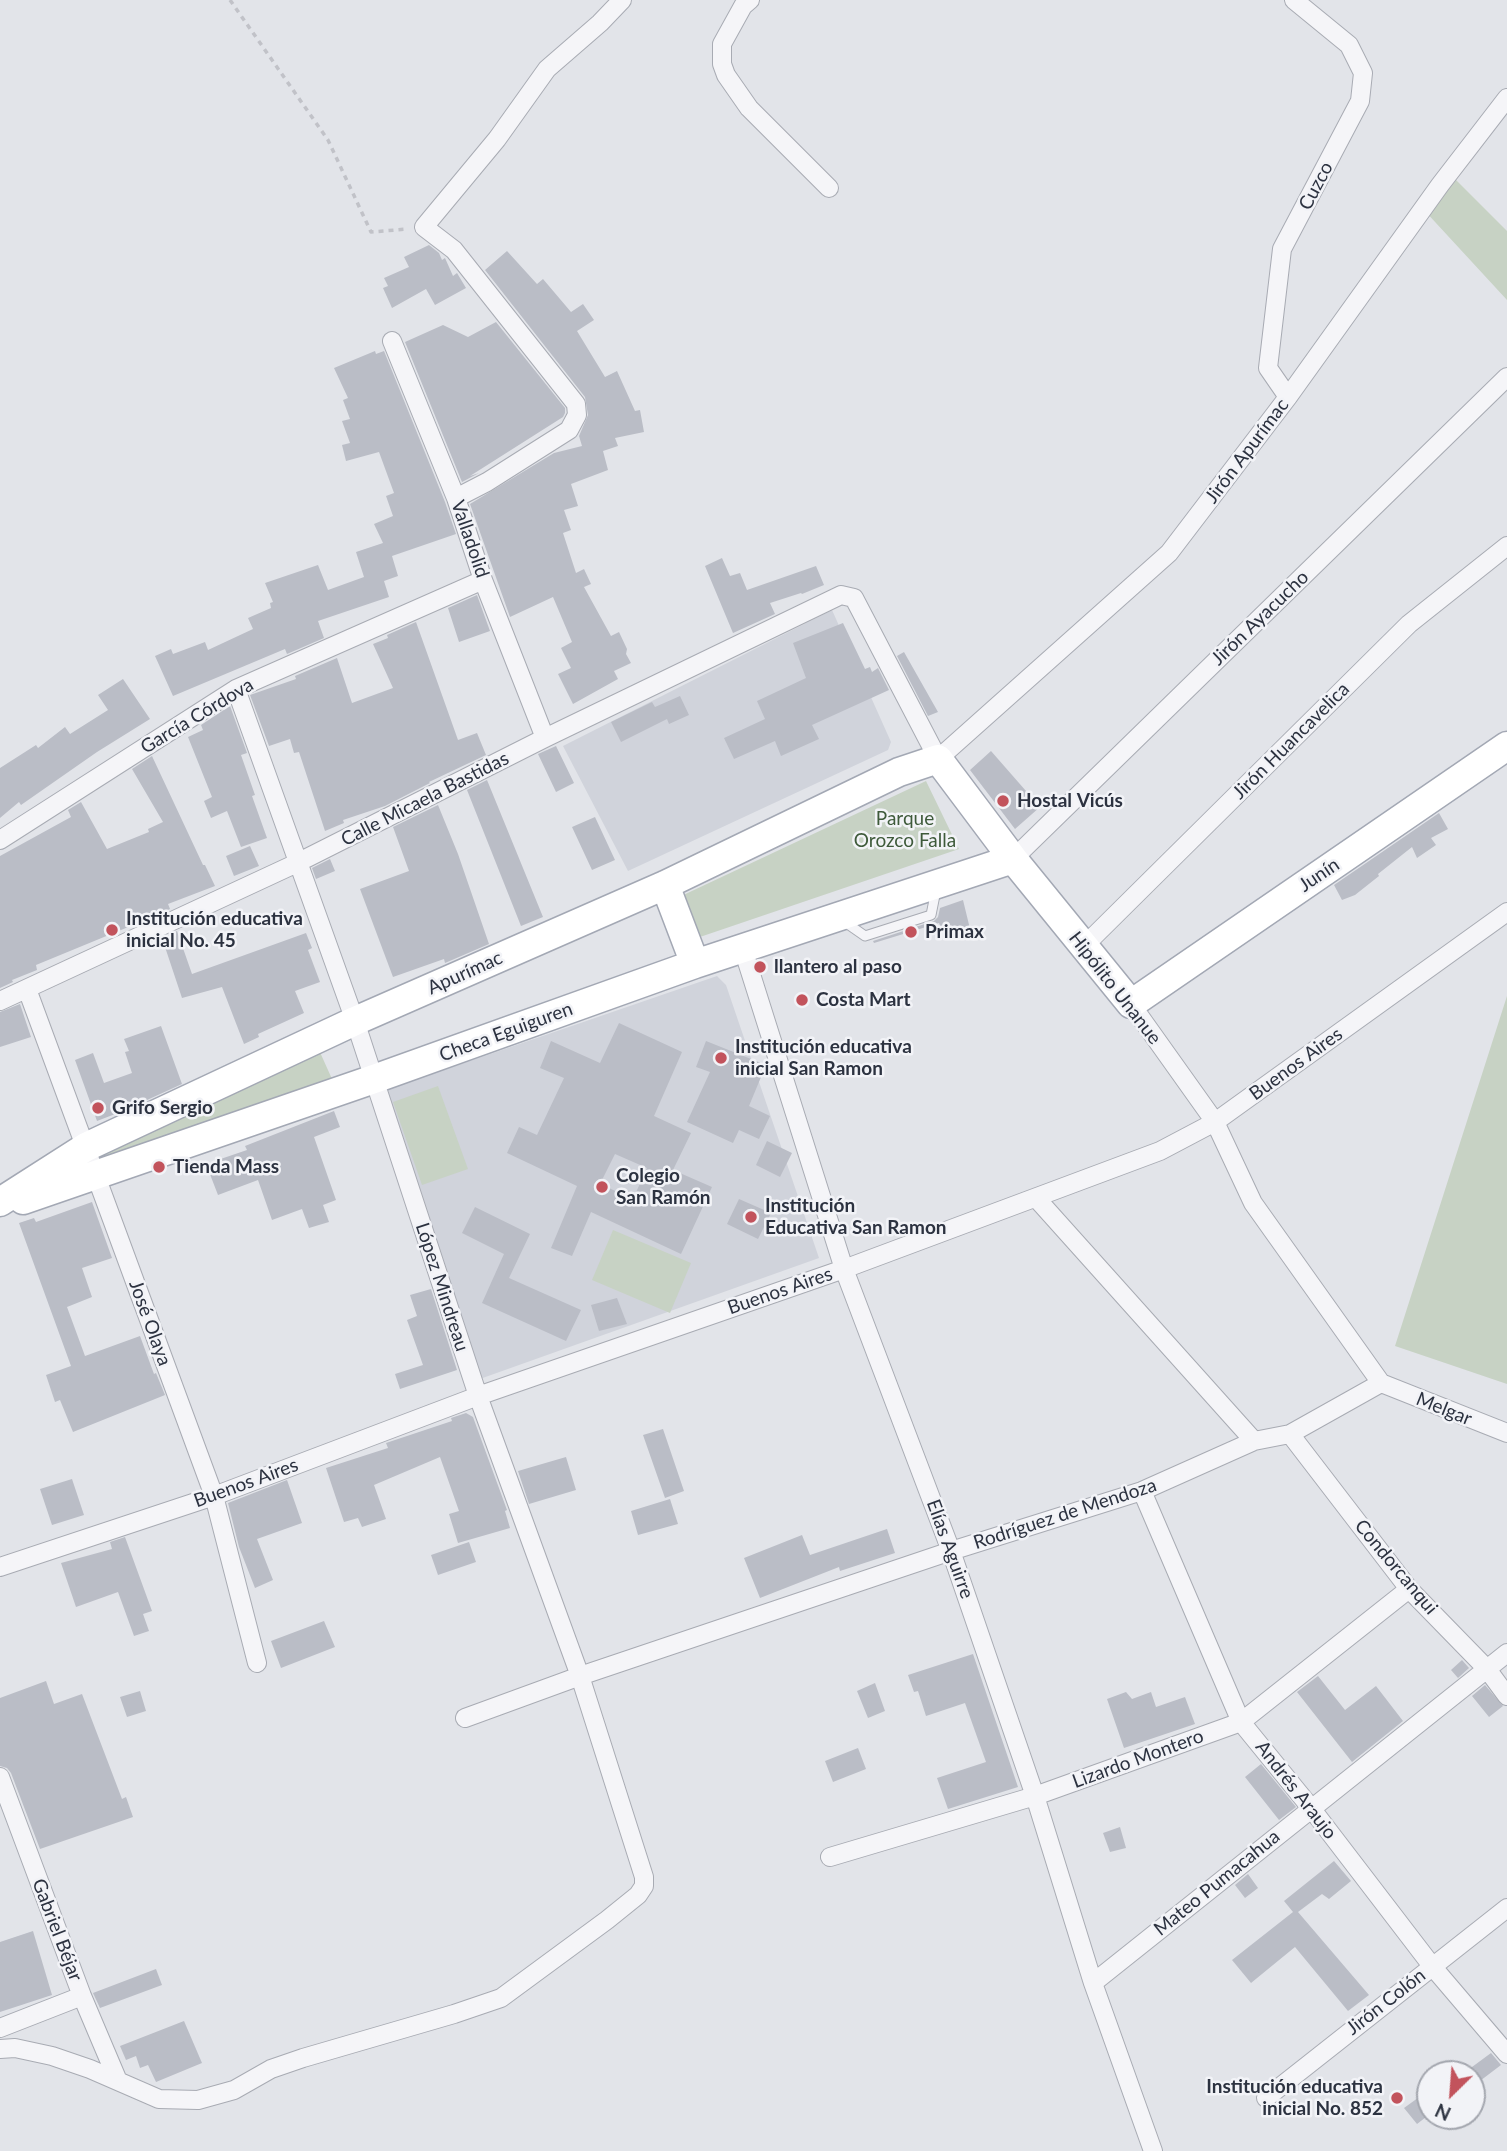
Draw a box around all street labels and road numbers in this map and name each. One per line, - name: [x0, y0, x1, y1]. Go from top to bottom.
- street label: Cuzco: [1294, 158, 1338, 214]
- street label: Jirón Apurímac: [1200, 394, 1294, 508]
- street label: Valladolid: [446, 497, 494, 581]
- street label: Jirón Ayacucho: [1207, 566, 1313, 670]
- street label: García Córdova: [136, 673, 258, 759]
- street label: Jirón Huancavelica: [1228, 678, 1354, 804]
- street label: Calle Micaela Bastidas: [337, 747, 513, 851]
- street label: Junín: [1294, 853, 1344, 897]
- street label: Hipólito Unanue: [1064, 927, 1166, 1049]
- street label: Apurímac: [424, 946, 506, 1000]
- street label: Checa Eguiguren: [436, 997, 576, 1067]
- street label: Buenos Aires: [1245, 1023, 1347, 1105]
- street label: López Mindreau: [410, 1220, 474, 1354]
- street label: Buenos Aires: [725, 1262, 835, 1320]
- street label: José Olaya: [124, 1277, 176, 1369]
- street label: Melgar: [1413, 1388, 1475, 1430]
- street label: Buenos Aires: [191, 1454, 301, 1512]
- street label: Rodríguez de Mendoza: [971, 1474, 1159, 1554]
- street label: Elías Aguirre: [922, 1496, 978, 1602]
- street label: Condorcanqui: [1350, 1515, 1442, 1619]
- street label: Lizardo Montero: [1069, 1725, 1207, 1793]
- street label: Andrés Araujo: [1250, 1736, 1342, 1844]
- street label: Mateo Pumacahua: [1150, 1825, 1284, 1941]
- street label: Gabriel Béjar: [27, 1876, 87, 1984]
- street label: Jirón Colón: [1342, 1964, 1430, 2040]

